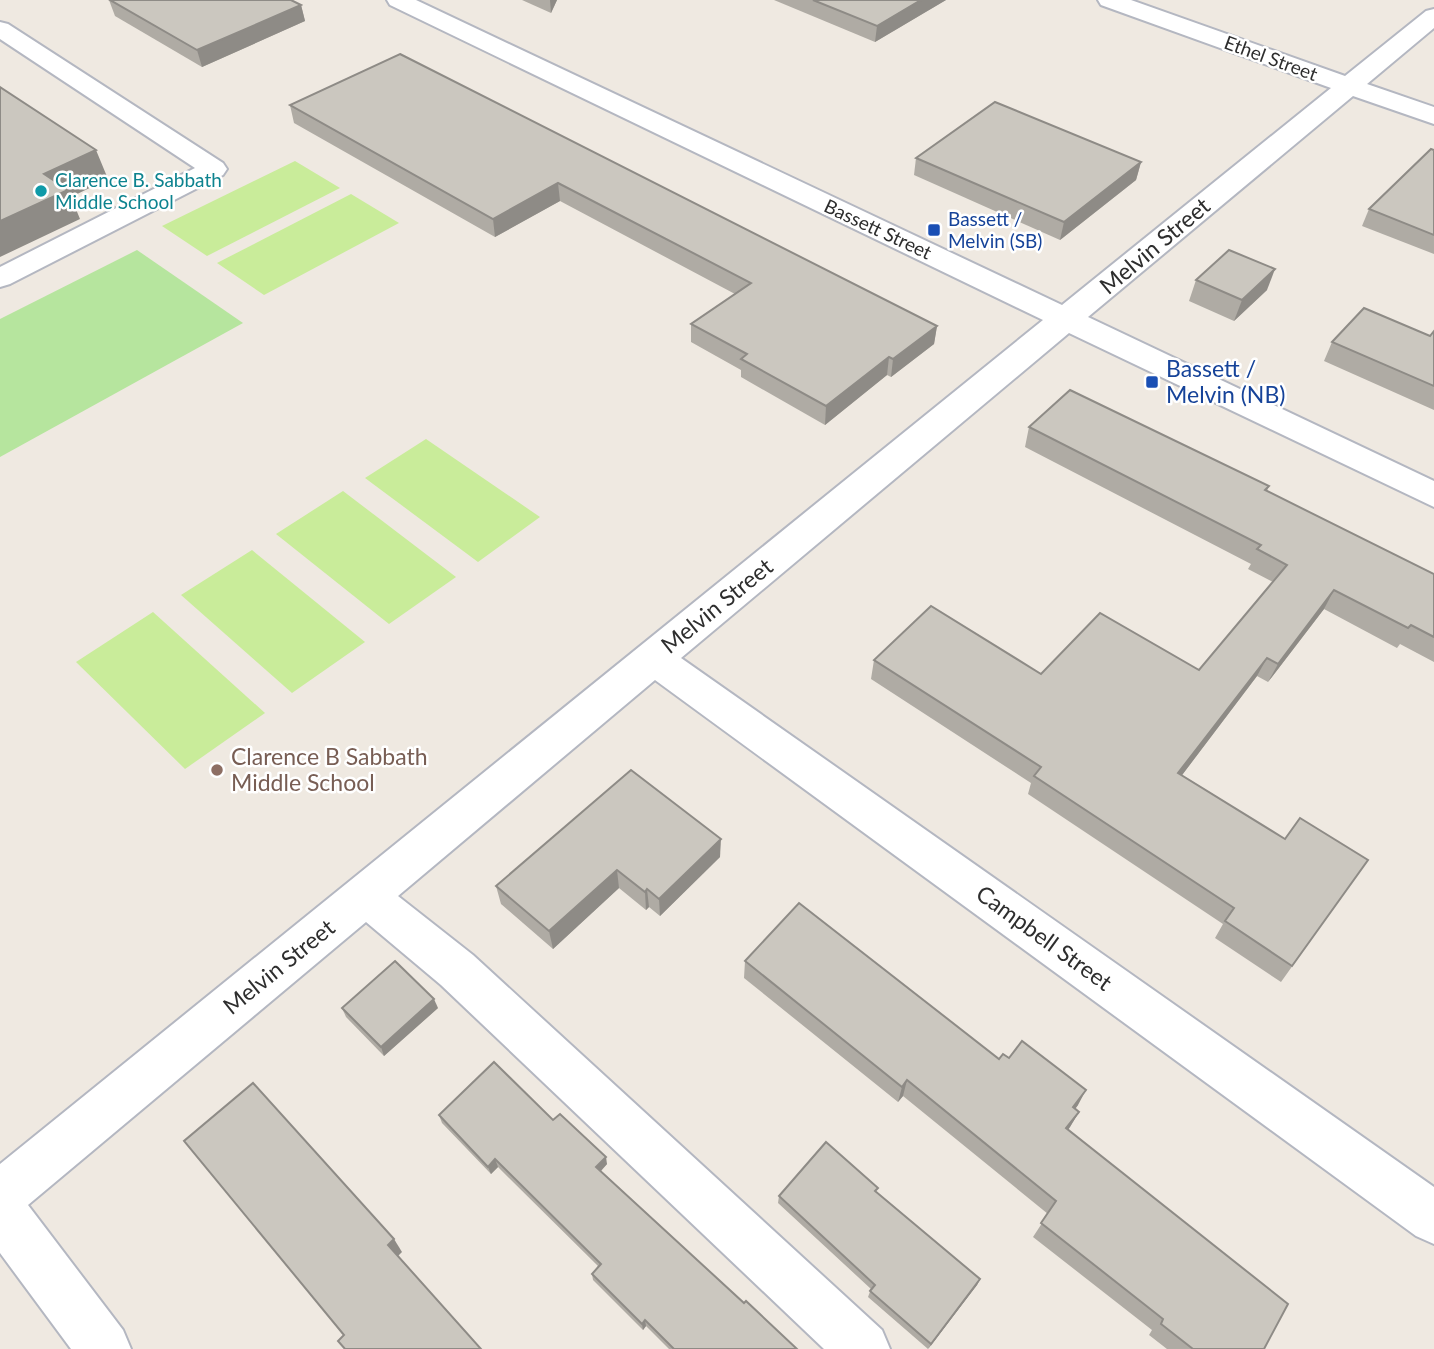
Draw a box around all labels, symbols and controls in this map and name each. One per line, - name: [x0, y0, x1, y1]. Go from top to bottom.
- street label: Ethel Street: [1221, 30, 1321, 85]
- place label: Clarence B. Sabbath Middle School: [55, 168, 222, 213]
- marker: Clarence B. Sabbath Middle School: [33, 183, 49, 199]
- street label: Melvin Street: [1094, 191, 1216, 299]
- street label: Bassett Street: [821, 194, 936, 264]
- place label: Bassett / Melvin (SB): [948, 207, 1042, 252]
- marker: Bassett / Melvin (SB): [926, 222, 942, 238]
- place label: Bassett / Melvin (NB): [1166, 354, 1285, 408]
- marker: Bassett / Melvin (NB): [1144, 374, 1160, 390]
- street label: Melvin Street: [655, 551, 778, 659]
- place label: Clarence B Sabbath Middle School: [231, 742, 428, 796]
- marker: Clarence B Sabbath Middle School: [209, 762, 225, 778]
- street label: Campbell Street: [971, 879, 1119, 996]
- street label: Melvin Street: [217, 912, 340, 1020]

